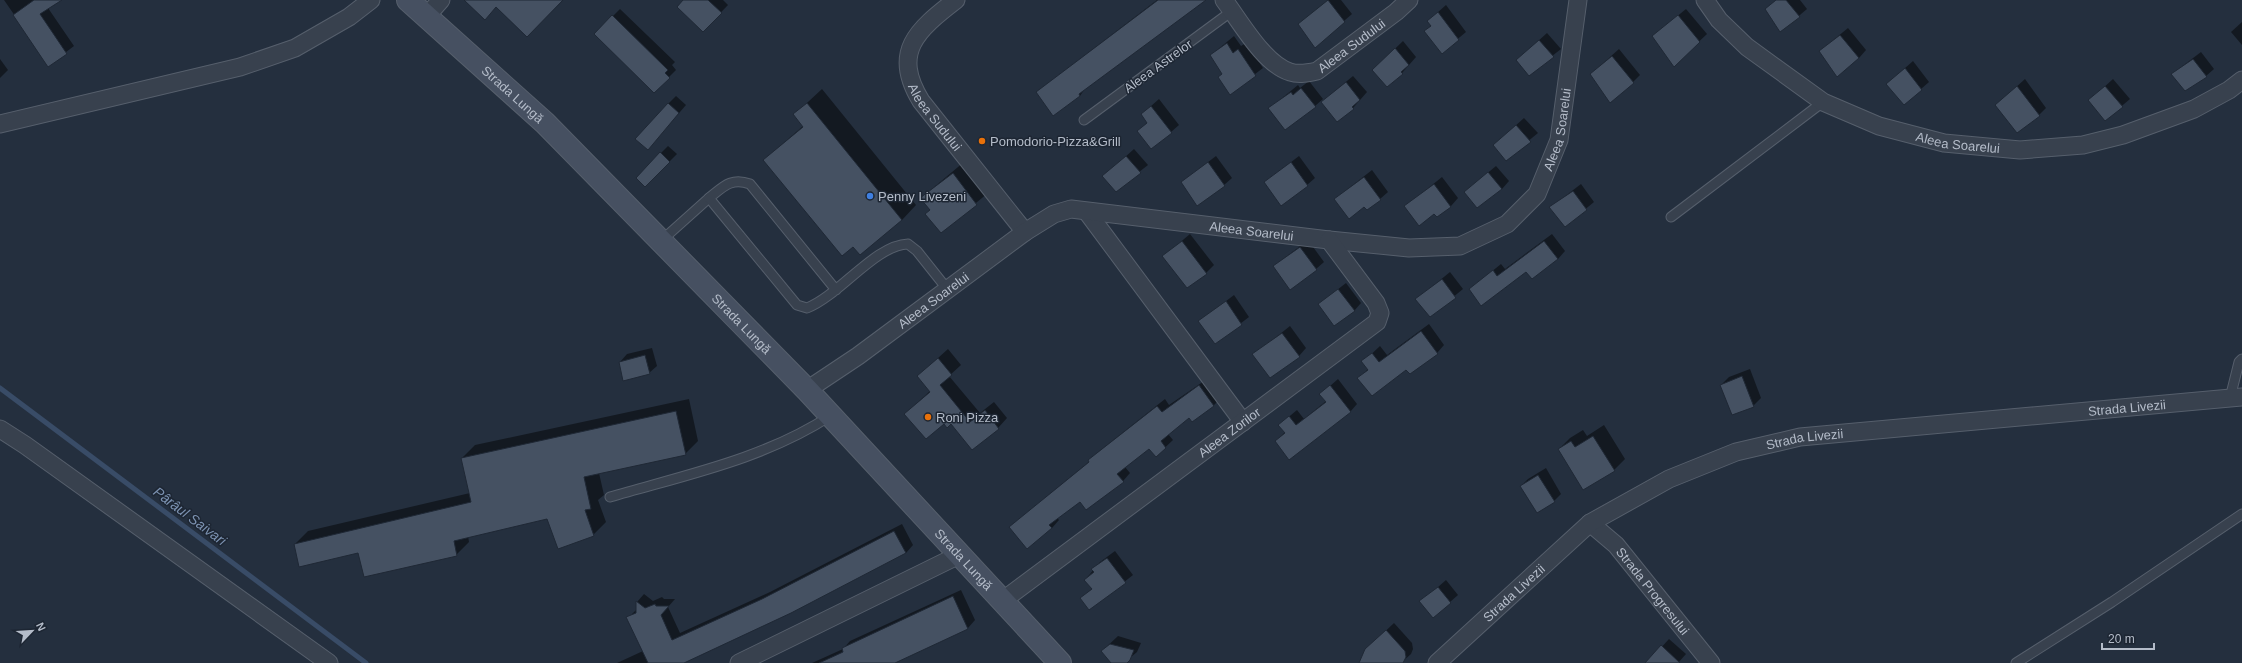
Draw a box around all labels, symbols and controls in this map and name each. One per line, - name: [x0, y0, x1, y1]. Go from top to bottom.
- street label: Aleea Sudului: [1314, 15, 1388, 76]
- street label: Aleea Astrelor: [1121, 36, 1196, 96]
- street label: Strada Lungă: [479, 63, 548, 126]
- street label: Aleea Sudului: [905, 81, 965, 154]
- street label: Aleea Soarelui: [1540, 87, 1573, 173]
- street label: Aleea Soarelui: [1914, 129, 2001, 156]
- place label: Pomodorio-Pizza&Grill: [990, 134, 1121, 149]
- marker: Pomodorio-Pizza&Grill: [977, 136, 987, 146]
- place label: Penny Livezeni: [878, 189, 966, 204]
- marker: Penny Livezeni: [865, 191, 875, 201]
- street label: Aleea Soarelui: [1209, 218, 1295, 243]
- street label: Aleea Soarelui: [895, 269, 972, 331]
- street label: Strada Lungă: [709, 290, 775, 357]
- street label: Strada Livezii: [2087, 396, 2167, 418]
- street label: Aleea Zorilor: [1195, 404, 1264, 460]
- place label: Roni Pizza: [936, 410, 999, 425]
- marker: Roni Pizza: [923, 412, 933, 422]
- street label: Strada Livezii: [1764, 426, 1844, 452]
- water label: Pârâul Saivari: [150, 483, 230, 549]
- street label: Strada Lungă: [932, 526, 996, 594]
- street label: Strada Progresului: [1613, 544, 1693, 638]
- street label: Strada Livezii: [1480, 561, 1548, 625]
- north arrow: [12, 611, 52, 651]
- text: N: [34, 621, 48, 633]
- scale bar: [2102, 625, 2154, 651]
- text: 20 m: [2108, 632, 2135, 646]

